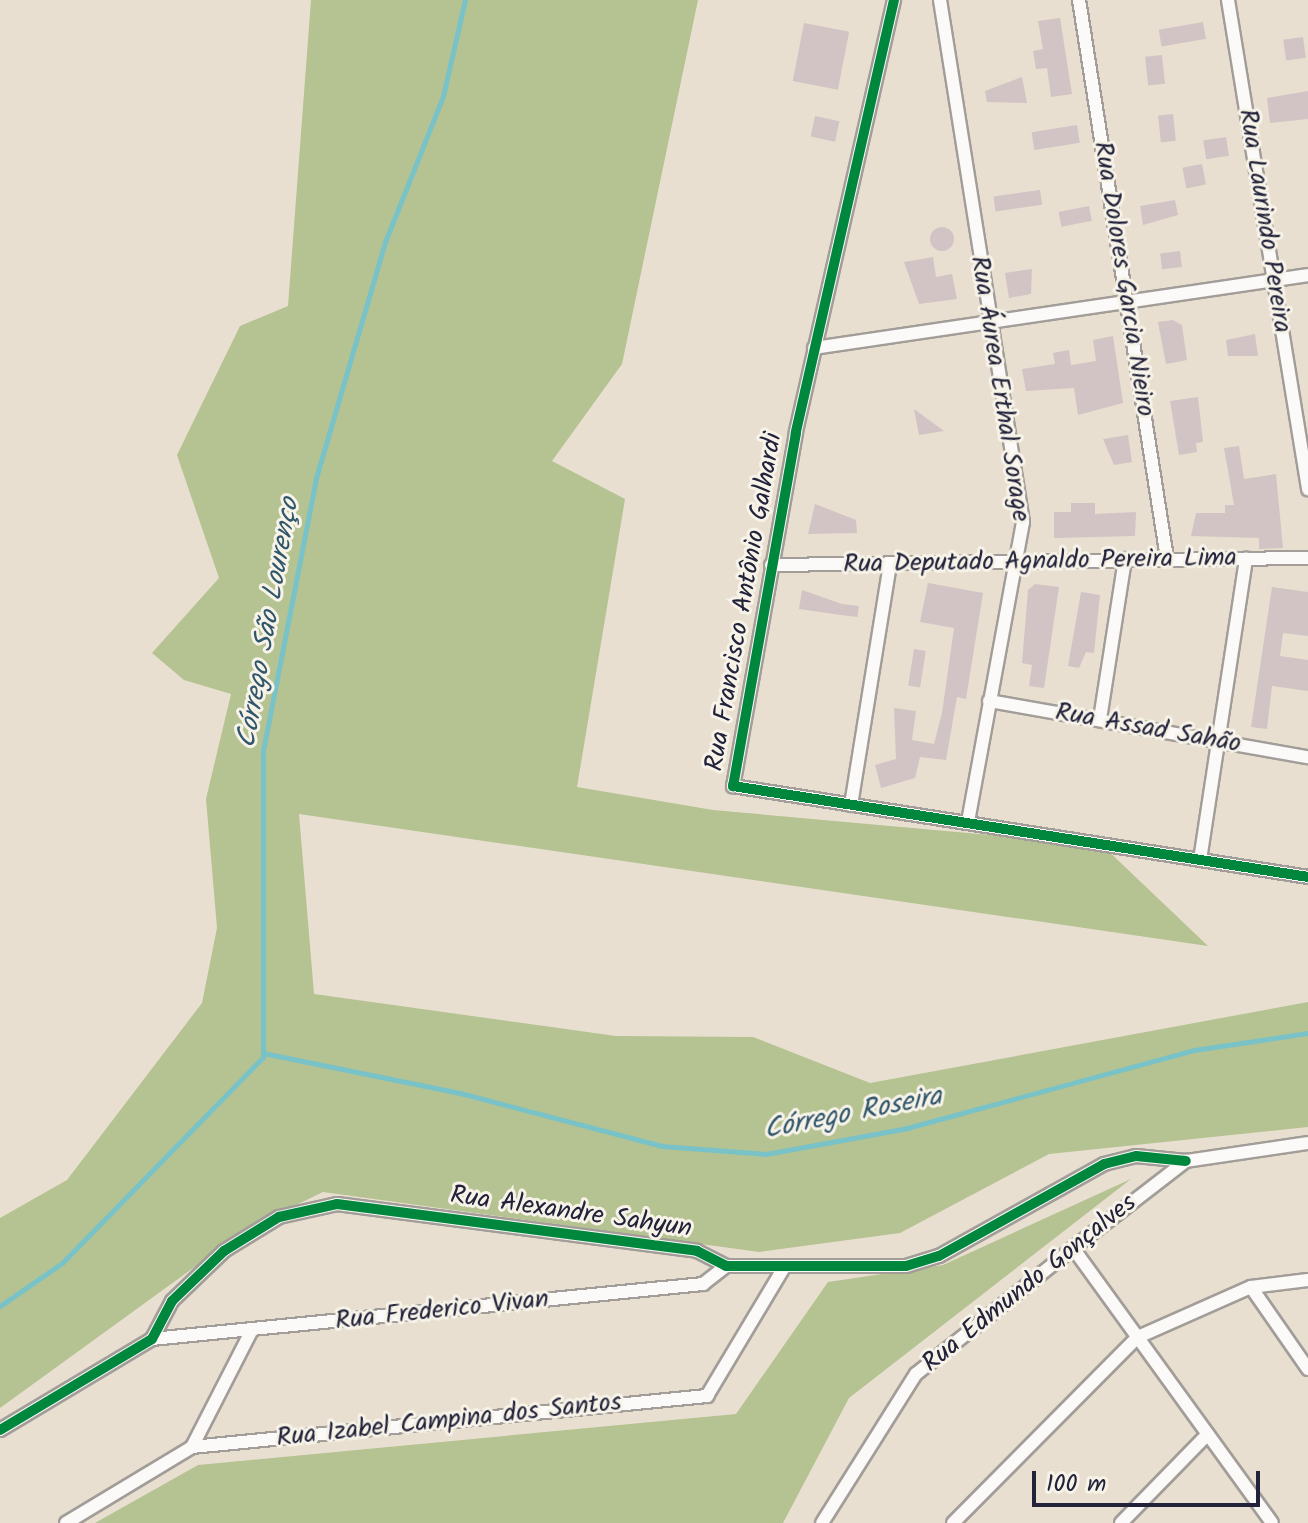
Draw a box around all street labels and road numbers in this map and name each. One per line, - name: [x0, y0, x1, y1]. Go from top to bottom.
- street label: Rua Laurindo Pereira: [1231, 107, 1297, 335]
- street label: Rua Dolores Garcia Nieiro: [1086, 139, 1160, 419]
- street label: Rua Áurea Erthal Sorage: [963, 254, 1035, 524]
- street label: Rua Francisco Antônio Galhardi: [700, 430, 790, 774]
- street label: Rua Deputado Agnaldo Pereira Lima: [843, 543, 1237, 581]
- street label: Rua Assad Sahão: [1053, 697, 1243, 761]
- street label: Rua Alexandre Sahyun: [448, 1181, 694, 1245]
- street label: Rua Edmundo Gonçalves: [917, 1188, 1143, 1380]
- street label: Rua Frederico Vivan: [334, 1284, 550, 1338]
- street label: Rua Izabel Campina dos Santos: [275, 1387, 623, 1455]

